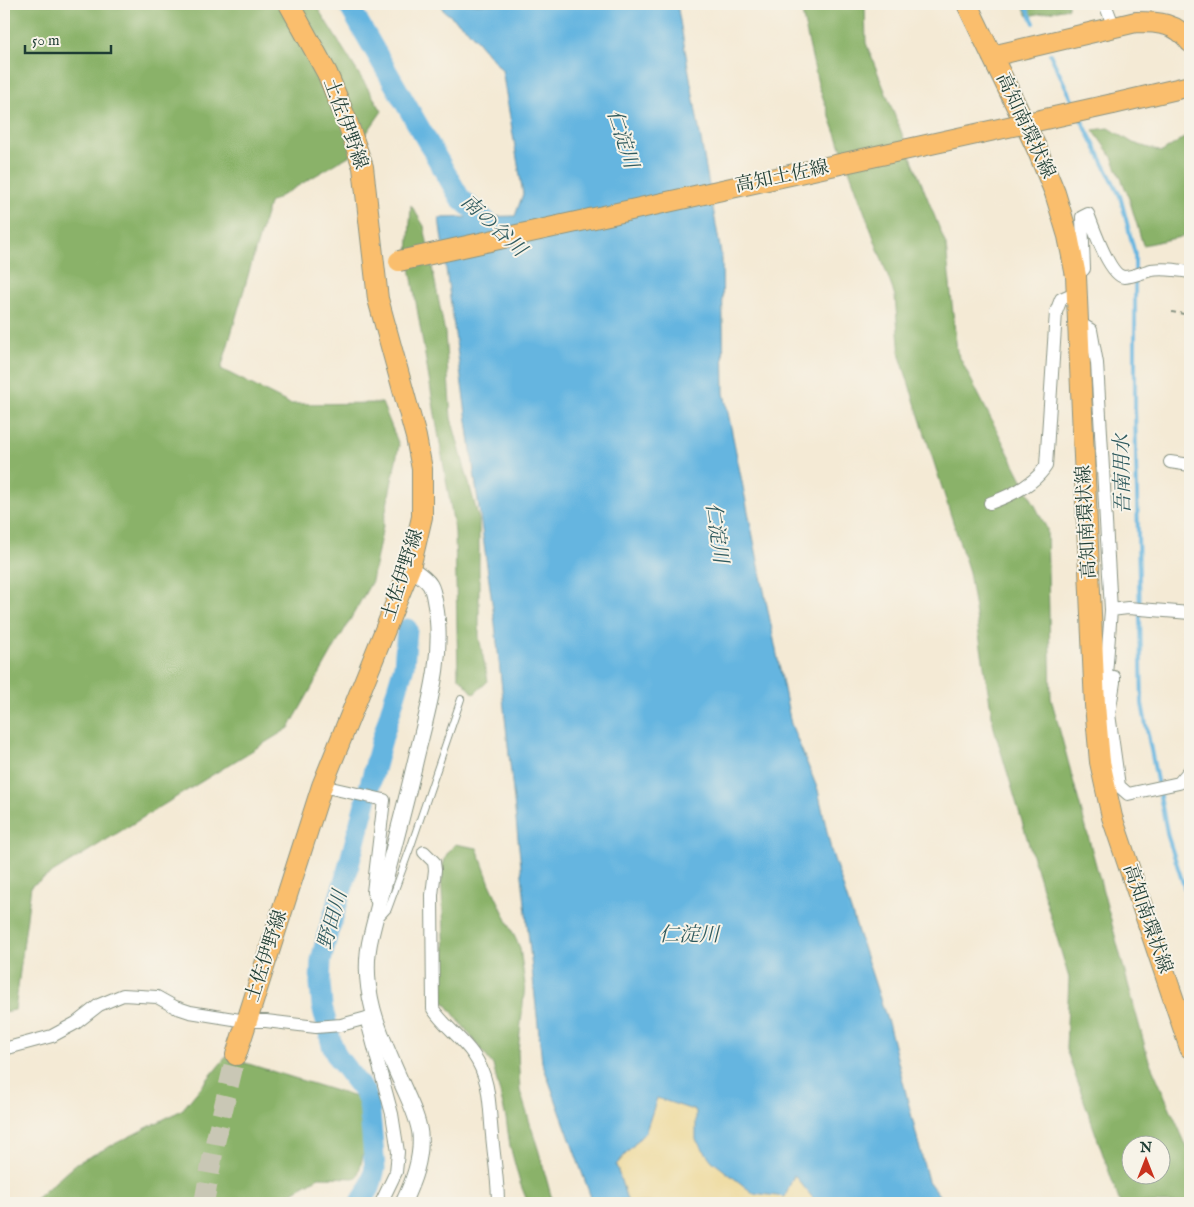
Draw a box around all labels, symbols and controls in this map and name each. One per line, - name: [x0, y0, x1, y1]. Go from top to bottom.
- scale bar: [25, 22, 111, 54]
- text: 50 m: [32, 31, 60, 50]
- street label: 高知南環状線: [990, 69, 1060, 183]
- street label: 土佐伊野線: [317, 75, 373, 173]
- water label: 仁淀川: [601, 107, 644, 173]
- street label: 高知土佐線: [733, 155, 831, 199]
- water label: 南の谷川: [455, 190, 532, 264]
- water label: 吾南用水: [1110, 432, 1136, 514]
- street label: 高知南環状線: [1072, 464, 1102, 580]
- water label: 仁淀川: [699, 502, 733, 566]
- street label: 土佐伊野線: [377, 526, 429, 624]
- street label: 高知南環状線: [1117, 861, 1177, 977]
- water label: 野田川: [313, 886, 354, 952]
- street label: 土佐伊野線: [241, 907, 293, 1005]
- water label: 仁淀川: [659, 923, 721, 948]
- north arrow: [1122, 1134, 1172, 1184]
- text: N: [1139, 1139, 1152, 1157]

